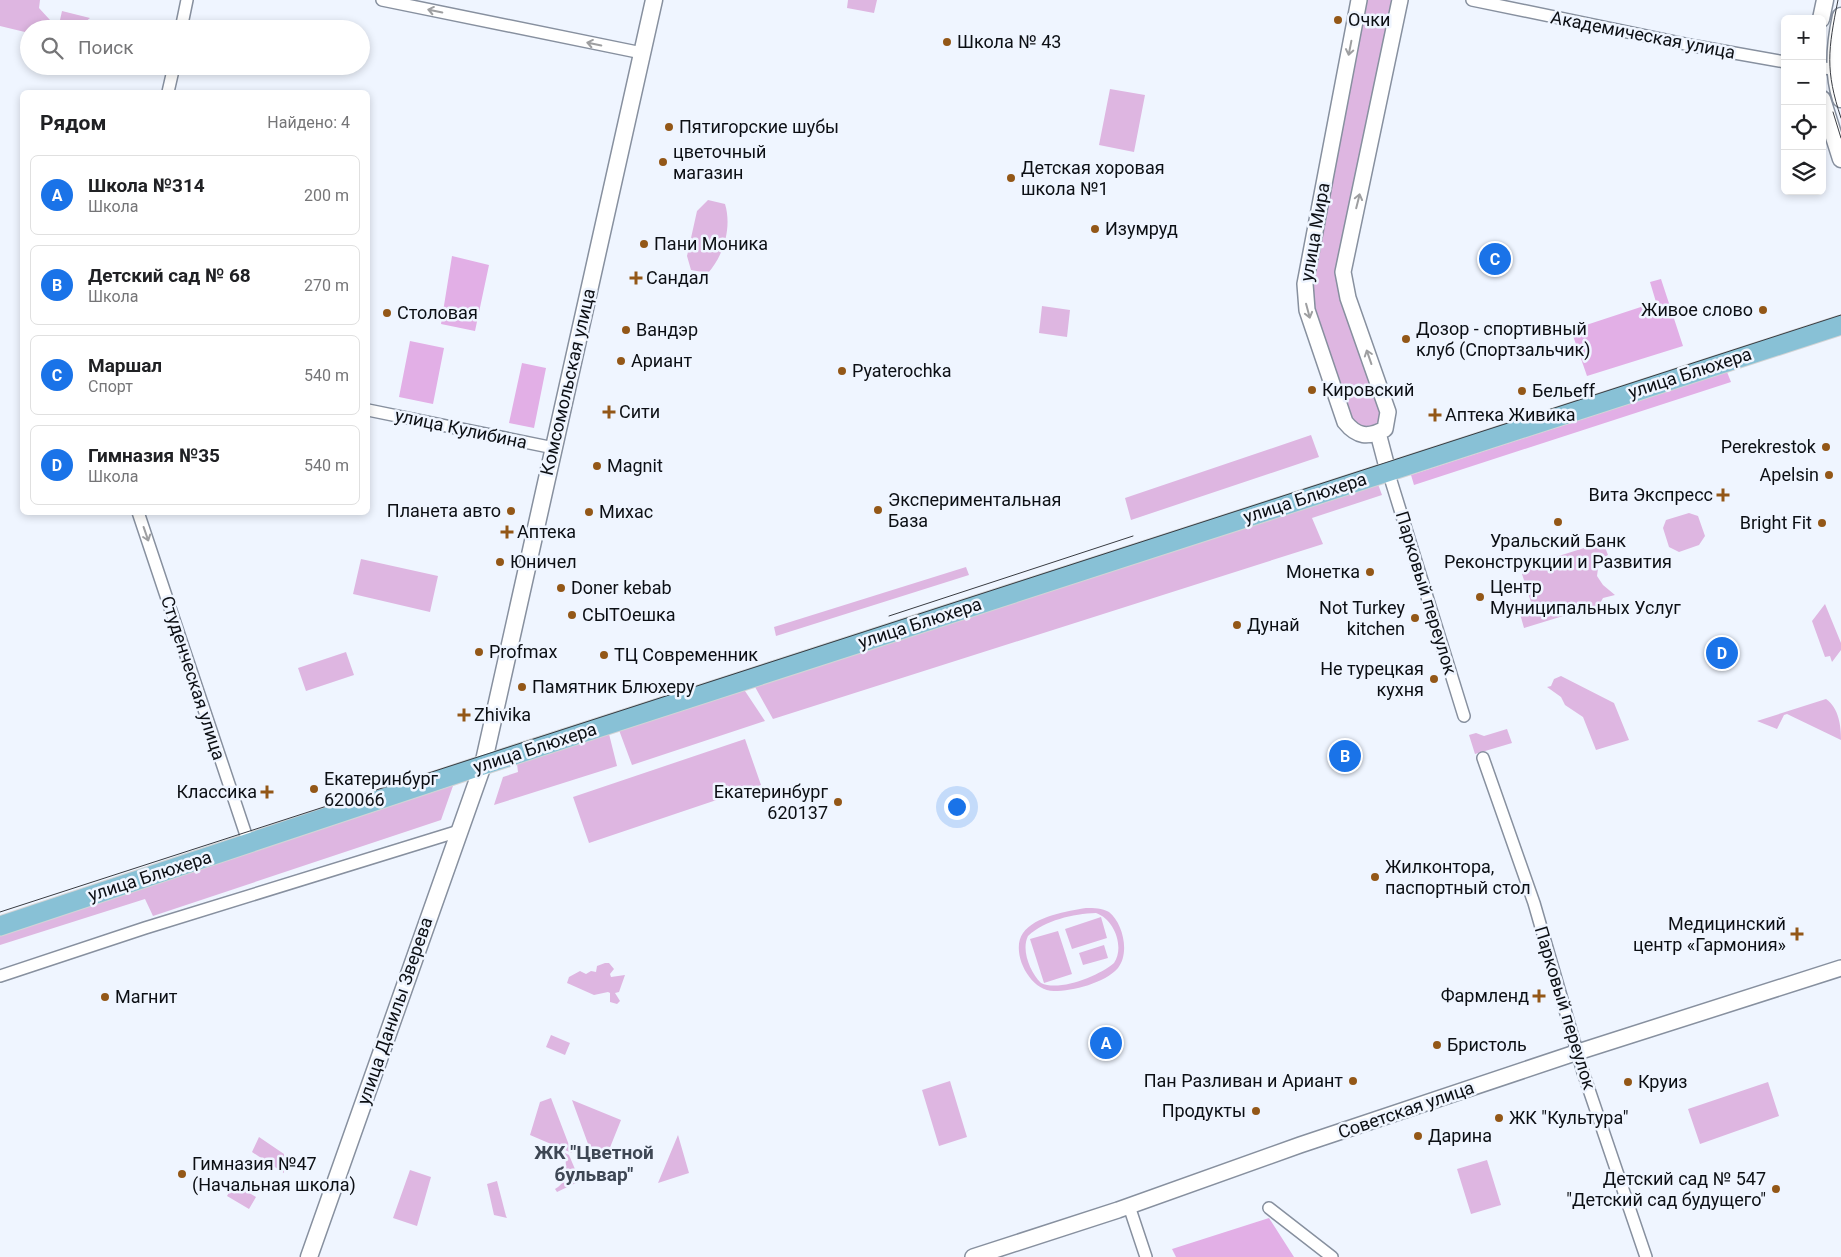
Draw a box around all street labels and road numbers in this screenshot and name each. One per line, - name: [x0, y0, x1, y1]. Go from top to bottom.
- street label: Академическая улица: [1549, 6, 1737, 63]
- street label: улица Мира: [1295, 181, 1334, 283]
- street label: Комсомольская улица: [536, 286, 599, 477]
- street label: улица Блюхера: [1626, 343, 1754, 402]
- street label: улица Кулибина: [393, 404, 529, 453]
- street label: улица Блюхера: [1241, 468, 1369, 527]
- street label: Парковый переулок: [1392, 509, 1461, 677]
- street label: Студенческая улица: [157, 593, 230, 763]
- street label: улица Блюхера: [856, 593, 984, 652]
- street label: улица Блюхера: [471, 718, 599, 777]
- street label: улица Блюхера: [86, 846, 214, 905]
- street label: улица Данилы Зверева: [353, 914, 437, 1107]
- street label: Парковый переулок: [1531, 924, 1600, 1092]
- street label: Советская улица: [1335, 1076, 1477, 1143]

